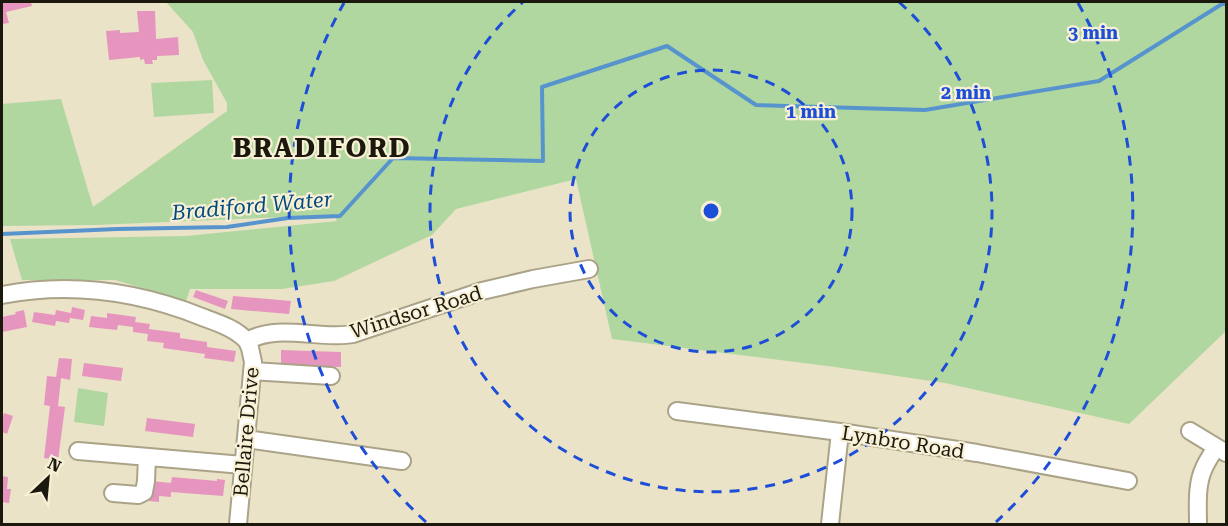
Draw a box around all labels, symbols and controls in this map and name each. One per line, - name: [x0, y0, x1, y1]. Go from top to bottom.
- text: 3 min: [1068, 22, 1118, 43]
- text: 2 min: [941, 82, 991, 103]
- text: 1 min: [786, 101, 836, 122]
- district label: BRADIFORD: [233, 133, 411, 163]
- water label: Bradiford Water: [170, 187, 334, 225]
- centre of rings: [701, 201, 721, 221]
- street label: Windsor Road: [347, 281, 485, 343]
- street label: Bellaire Drive: [228, 366, 264, 498]
- street label: Lynbro Road: [840, 420, 966, 464]
- north arrow: [18, 448, 78, 508]
- text: N: [45, 454, 64, 476]

